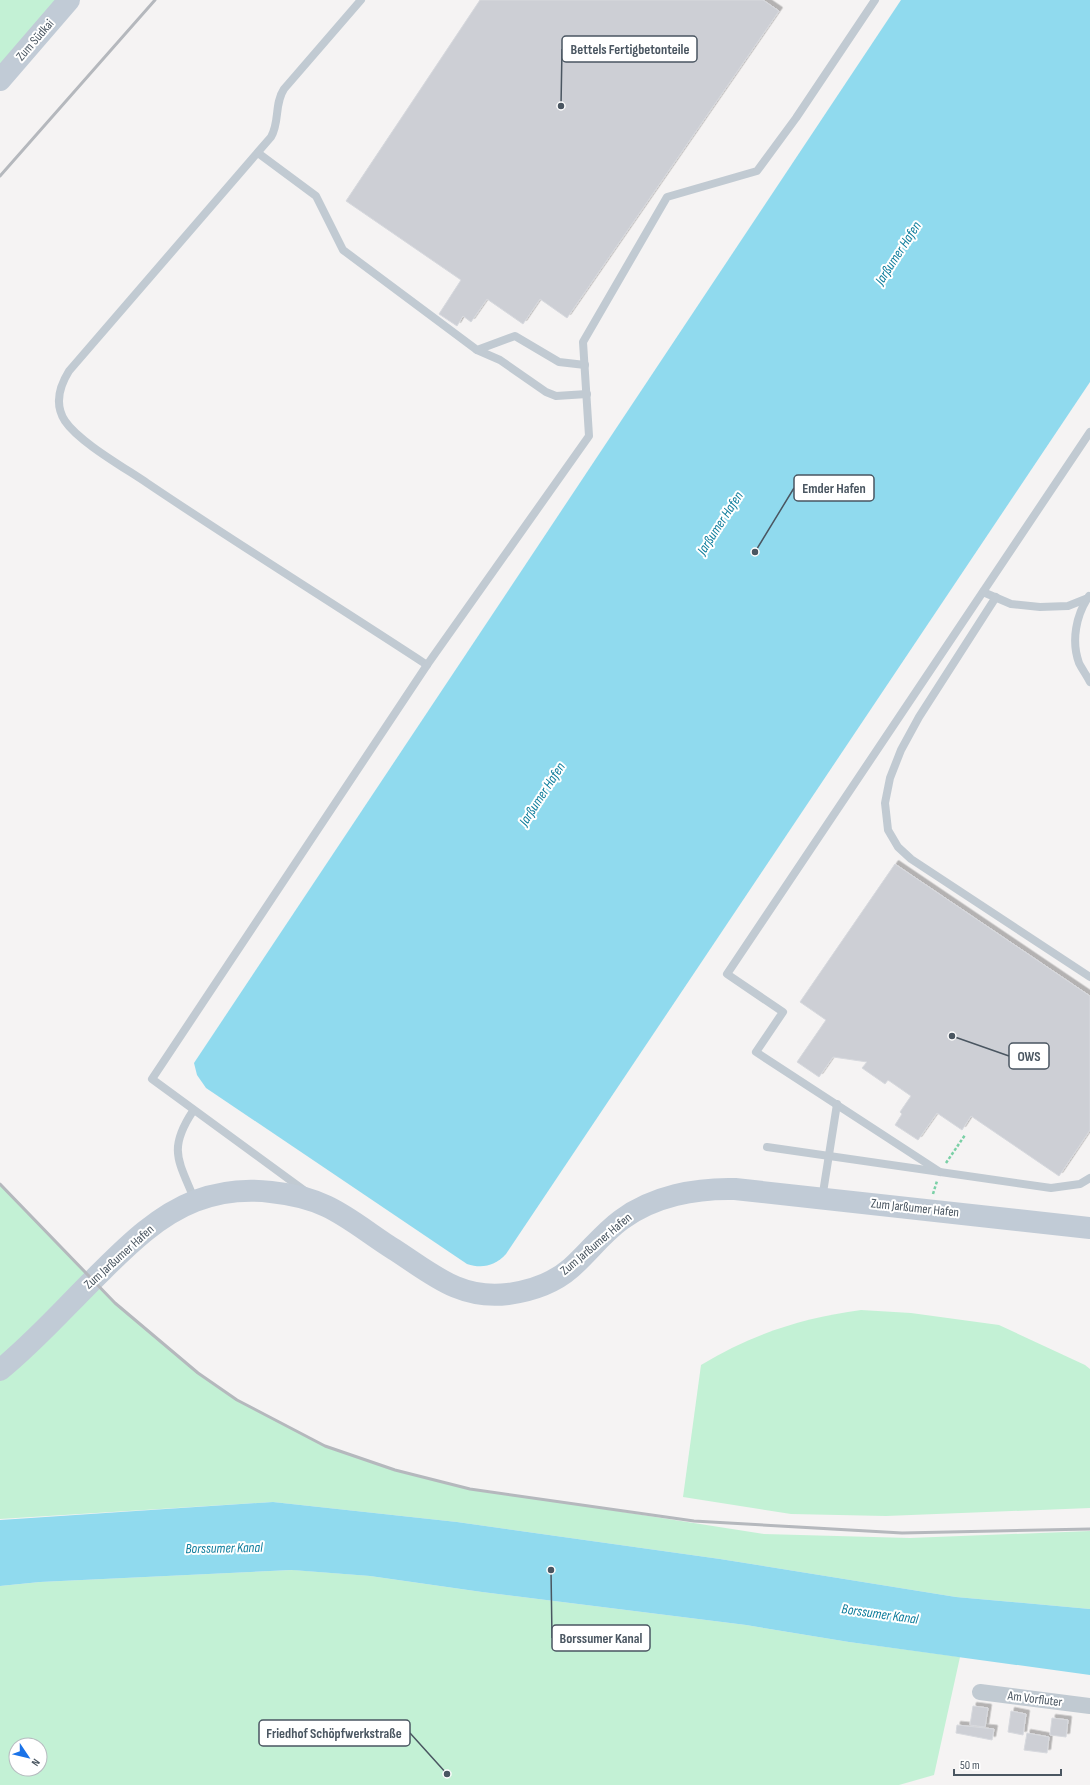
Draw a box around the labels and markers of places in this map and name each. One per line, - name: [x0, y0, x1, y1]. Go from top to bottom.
- callout: Bettels Fertigbetonteile: [562, 36, 697, 62]
- callout: Emder Hafen: [794, 475, 874, 501]
- callout: OWS: [1009, 1043, 1049, 1069]
- callout: Borssumer Kanal: [552, 1625, 650, 1651]
- callout: Friedhof Schöpfwerkstraße: [259, 1720, 410, 1746]

